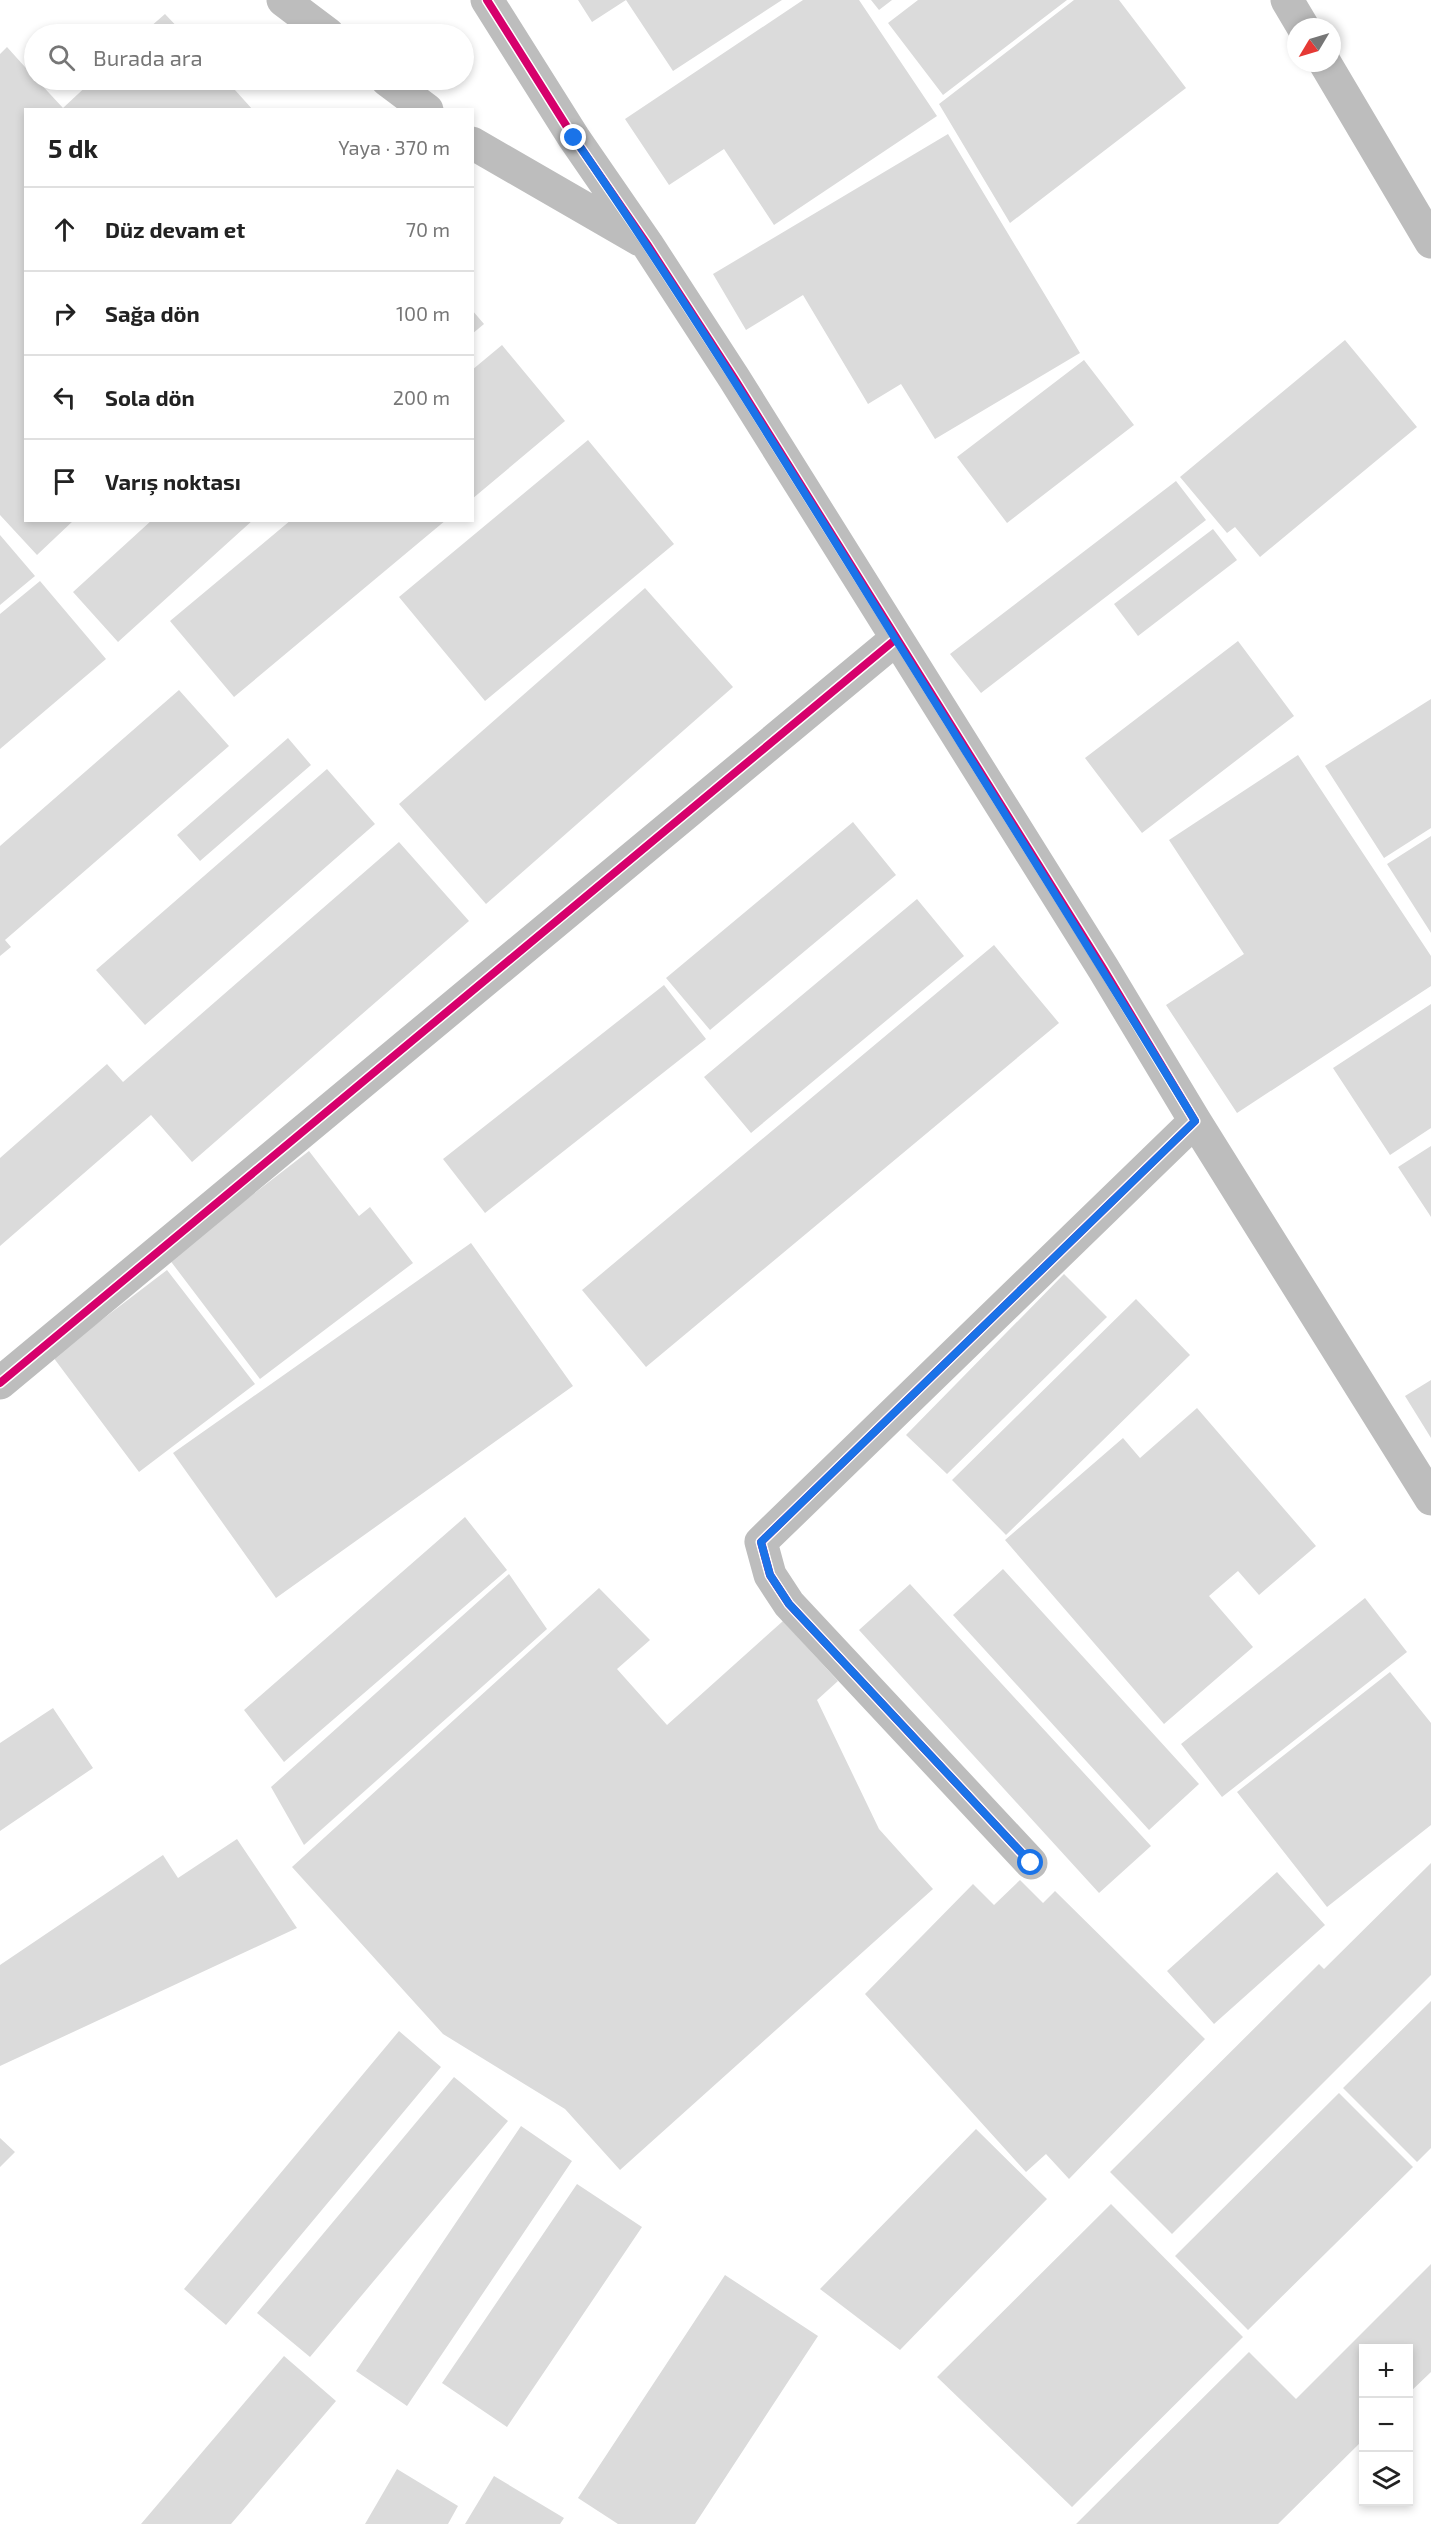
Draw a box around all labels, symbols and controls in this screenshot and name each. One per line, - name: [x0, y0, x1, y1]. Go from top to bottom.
- north arrow: [1287, 18, 1341, 72]
- search box: [24, 24, 474, 90]
- icon: search: [45, 41, 78, 74]
- text: Burada ara: [93, 44, 203, 70]
- route end: [560, 124, 586, 150]
- text: 5 dk: [48, 132, 98, 163]
- text: Yaya · 370 m: [338, 135, 450, 159]
- icon: ahead: [48, 213, 81, 246]
- text: Düz devam et: [105, 216, 245, 242]
- text: 70 m: [406, 217, 450, 241]
- icon: right: [48, 297, 81, 330]
- text: Sağa dön: [105, 300, 200, 326]
- text: 100 m: [396, 301, 450, 325]
- icon: left: [48, 381, 81, 414]
- text: Sola dön: [105, 384, 195, 410]
- text: 200 m: [393, 385, 450, 409]
- icon: arrive: [48, 465, 81, 498]
- text: Varış noktası: [105, 468, 241, 494]
- route start: [1017, 1849, 1043, 1875]
- map controls: [1359, 2344, 1413, 2506]
- button: +: [1359, 2344, 1413, 2398]
- button: −: [1359, 2398, 1413, 2452]
- button: layers: [1359, 2452, 1413, 2506]

